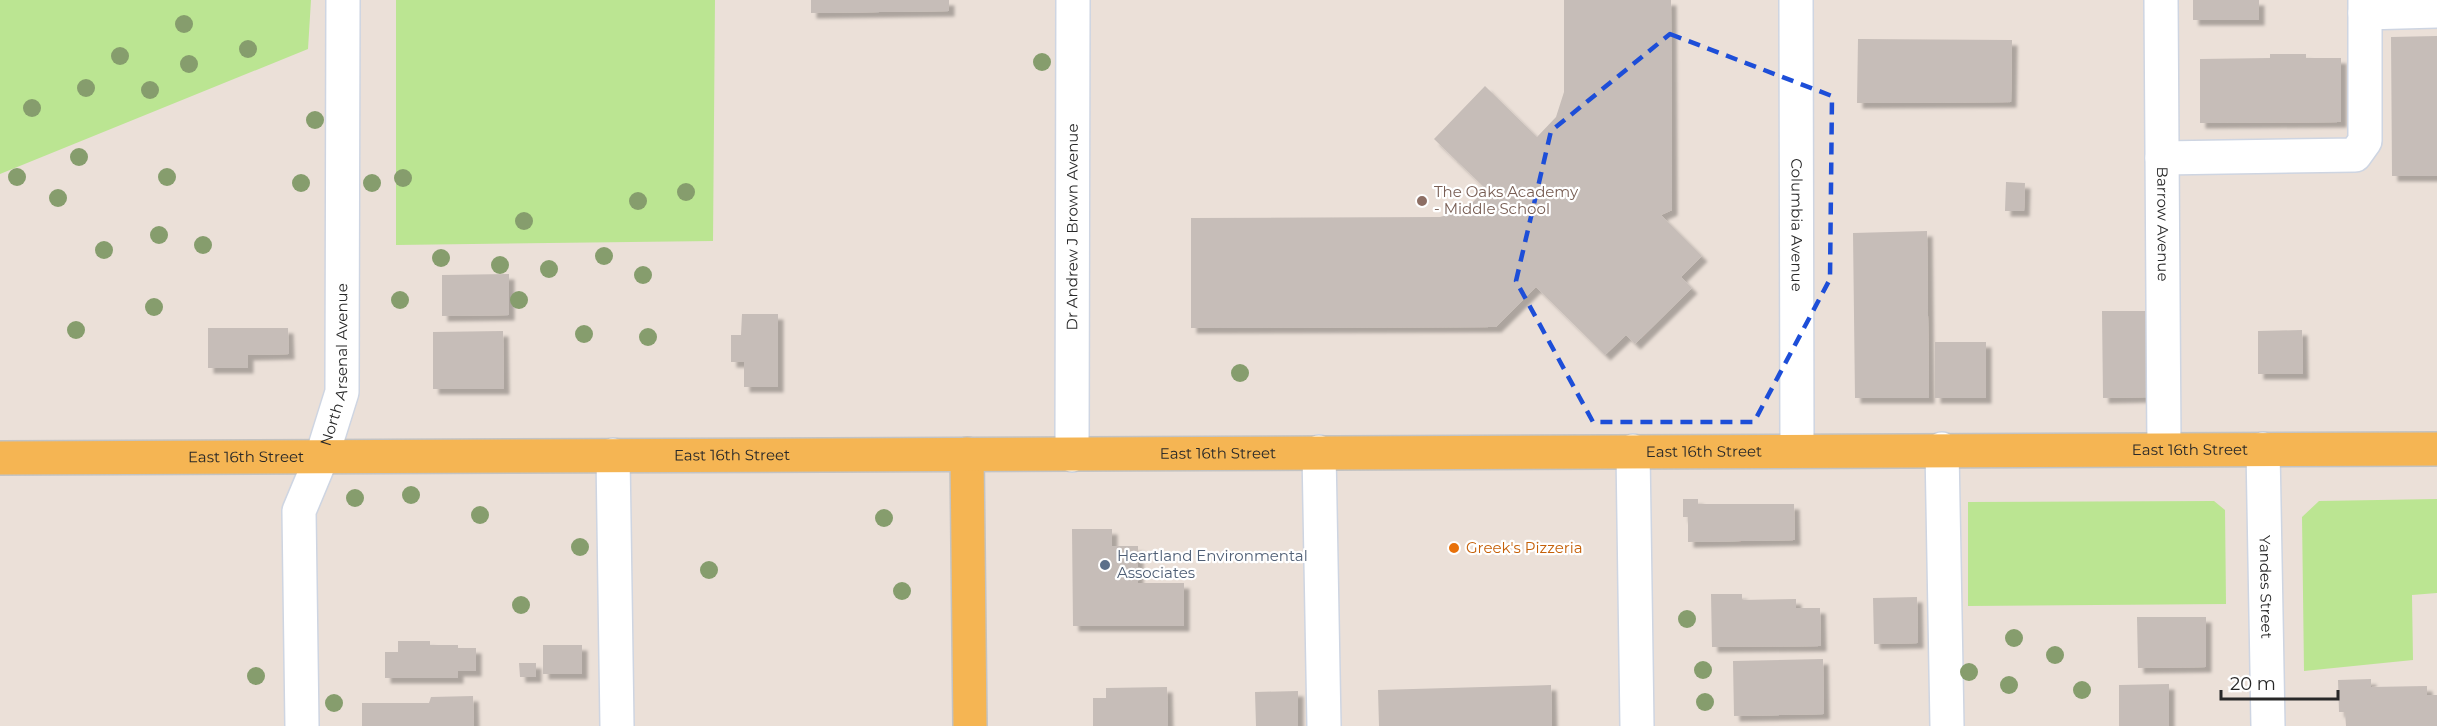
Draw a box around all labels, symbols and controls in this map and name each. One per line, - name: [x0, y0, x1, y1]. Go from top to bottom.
- street label: Dr Andrew J Brown Avenue: [1062, 123, 1082, 331]
- street label: Columbia Avenue: [1787, 158, 1807, 292]
- street label: Barrow Avenue: [2153, 166, 2173, 281]
- place label: The Oaks Academy - Middle School: [1434, 182, 1579, 218]
- marker: The Oaks Academy - Middle School: [1415, 194, 1429, 208]
- street label: North Arsenal Avenue: [316, 283, 351, 448]
- street label: East 16th Street: [2132, 440, 2248, 459]
- street label: East 16th Street: [1646, 441, 1762, 461]
- street label: East 16th Street: [1160, 443, 1276, 463]
- street label: East 16th Street: [674, 445, 790, 465]
- street label: East 16th Street: [188, 447, 304, 466]
- street label: Yandes Street: [2256, 535, 2276, 639]
- place label: Greek's Pizzeria: [1466, 538, 1583, 557]
- marker: Greek's Pizzeria: [1447, 541, 1461, 555]
- place label: Heartland Environmental Associates: [1117, 546, 1308, 582]
- marker: Heartland Environmental Associates: [1098, 558, 1112, 572]
- scale bar: [2221, 663, 2338, 701]
- text: 20 m: [2230, 673, 2276, 695]

